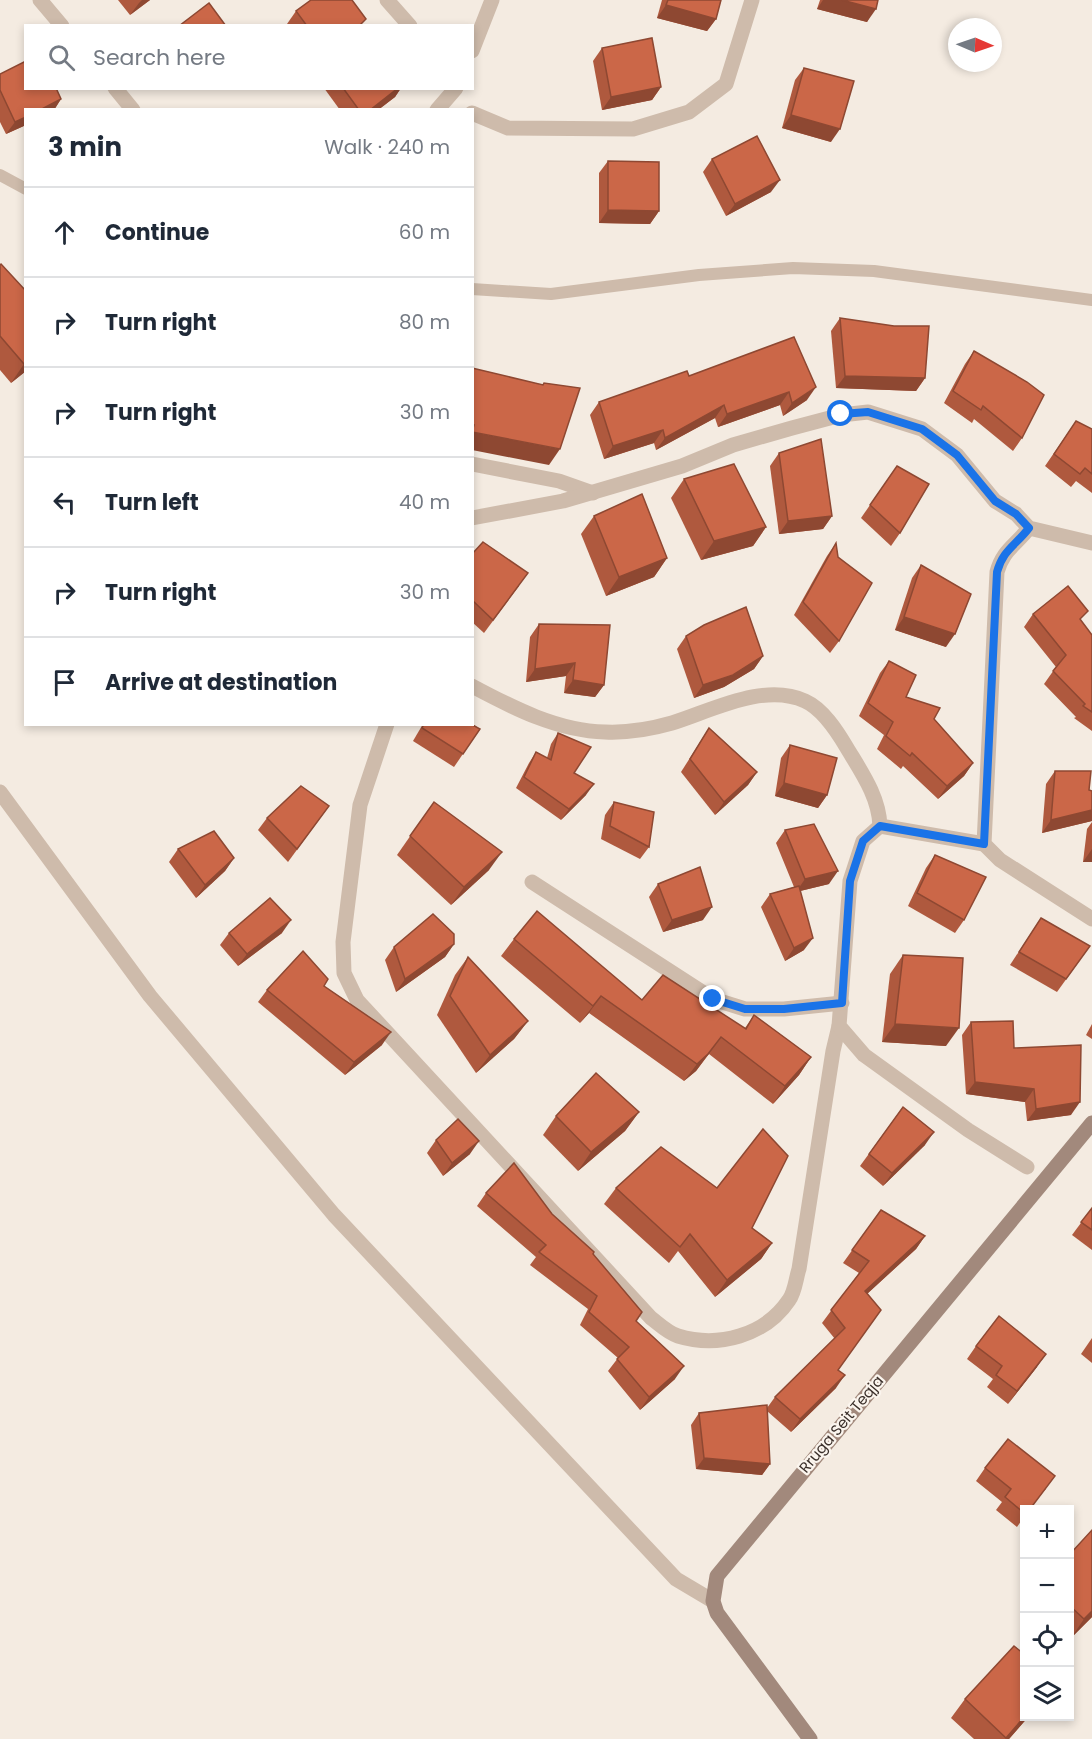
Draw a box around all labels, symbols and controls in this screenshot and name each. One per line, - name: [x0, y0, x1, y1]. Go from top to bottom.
- north arrow: [948, 18, 1002, 72]
- search box: [24, 24, 474, 90]
- icon: search: [45, 41, 78, 74]
- text: Search here: [93, 42, 226, 73]
- text: 3 min: [48, 129, 122, 165]
- text: Walk · 240 m: [324, 133, 450, 161]
- icon: ahead: [48, 216, 81, 249]
- text: Continue: [105, 217, 209, 248]
- text: 60 m: [399, 218, 450, 246]
- icon: right: [48, 306, 81, 339]
- text: Turn right: [105, 307, 216, 338]
- text: 80 m: [399, 308, 450, 336]
- icon: right: [48, 396, 81, 429]
- text: Turn right: [105, 397, 216, 428]
- text: 30 m: [400, 398, 450, 426]
- route start: [827, 400, 853, 426]
- icon: left: [48, 486, 81, 519]
- text: Turn left: [105, 487, 199, 518]
- text: 40 m: [399, 488, 450, 516]
- icon: right: [48, 576, 81, 609]
- text: Turn right: [105, 577, 216, 608]
- text: 30 m: [400, 578, 450, 606]
- icon: arrive: [48, 666, 81, 699]
- text: Arrive at destination: [105, 667, 337, 698]
- route end: [699, 985, 725, 1011]
- street label: Rruga Seit Teqja: [794, 1371, 888, 1477]
- map controls: [1020, 1505, 1074, 1721]
- button: +: [1020, 1505, 1074, 1559]
- button: −: [1020, 1559, 1074, 1613]
- button: locate: [1020, 1613, 1074, 1667]
- button: layers: [1020, 1667, 1074, 1721]

